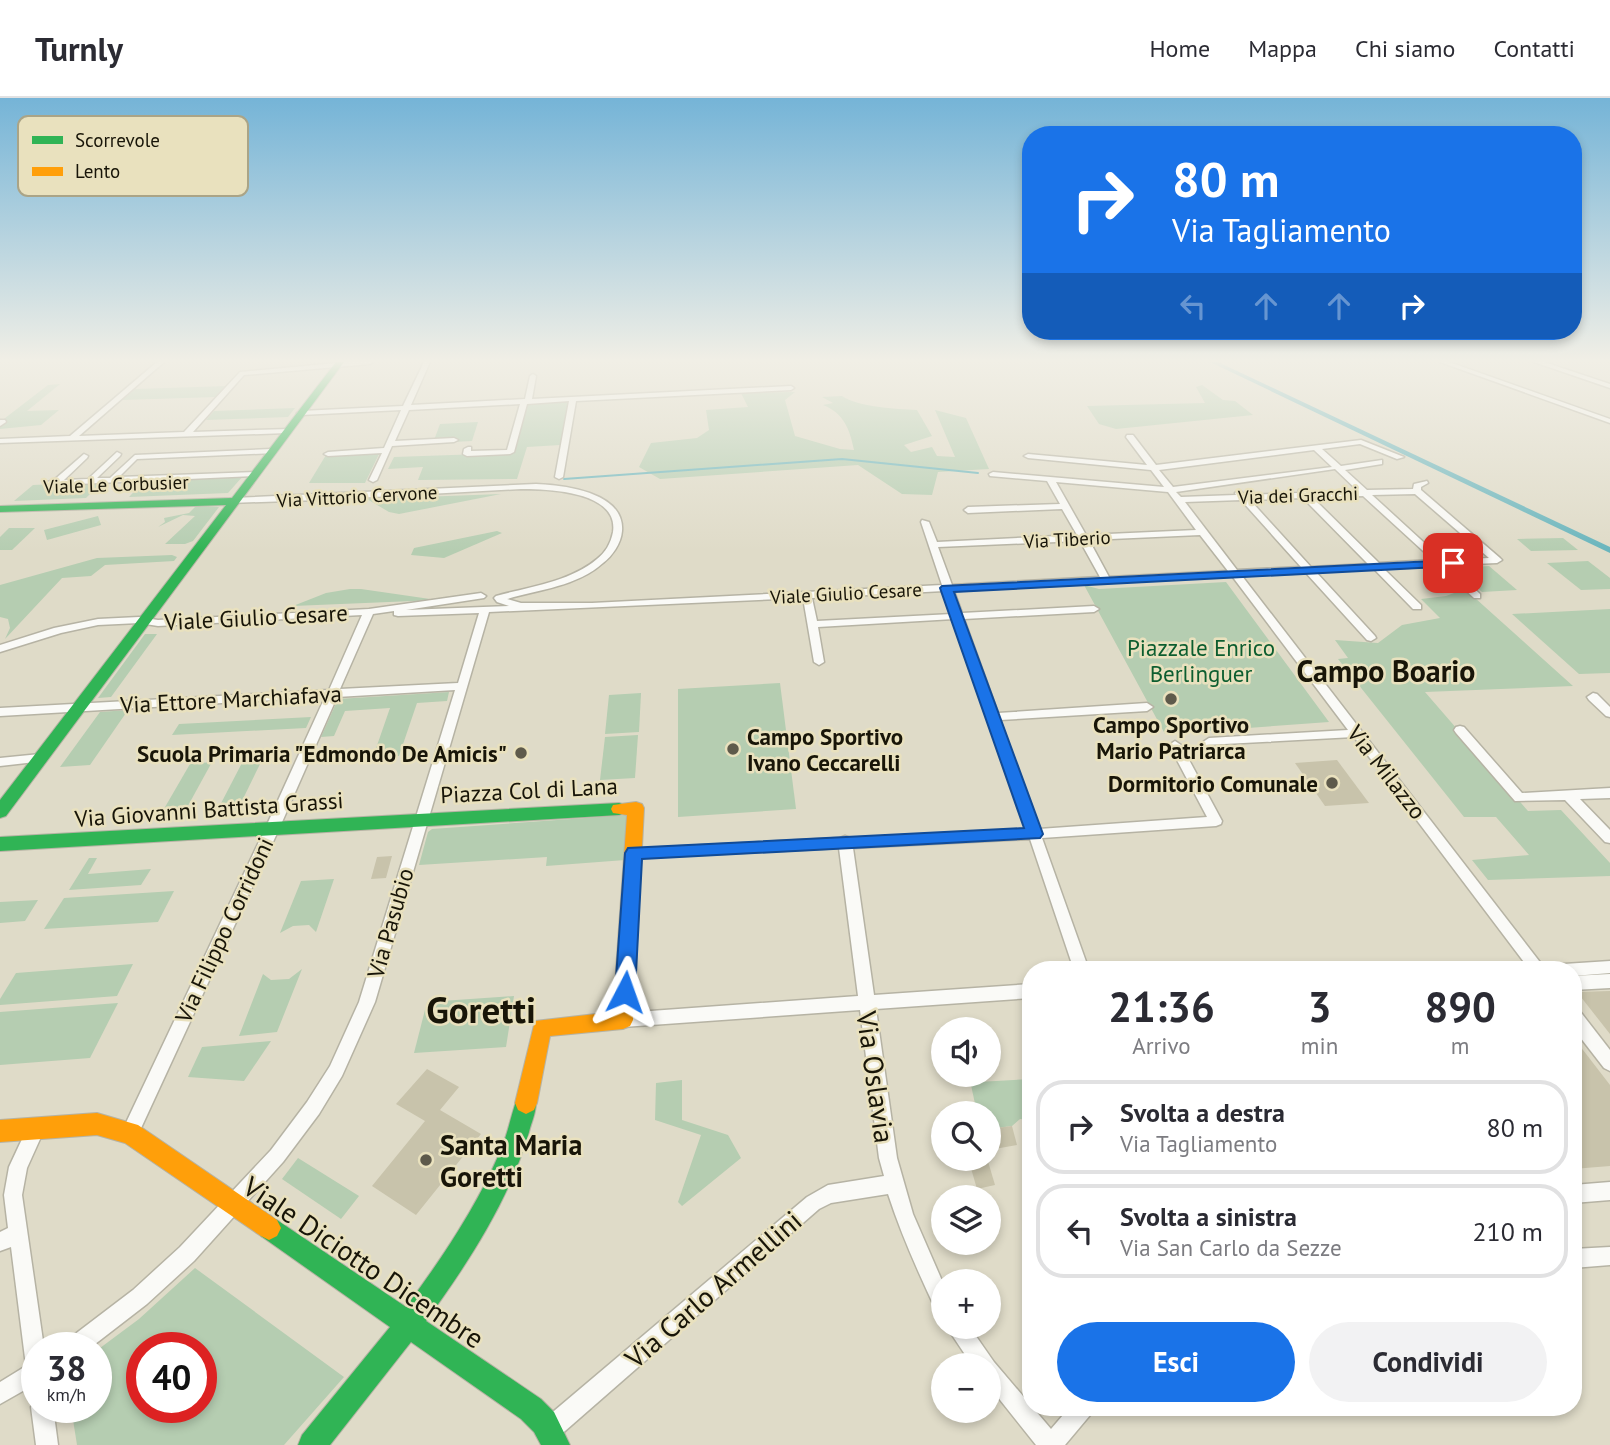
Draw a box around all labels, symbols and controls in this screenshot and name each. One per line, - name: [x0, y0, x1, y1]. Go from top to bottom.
- text: Turnly: [35, 27, 123, 70]
- text: Home: [1149, 33, 1210, 64]
- text: Mappa: [1248, 33, 1317, 64]
- text: Chi siamo: [1355, 33, 1455, 64]
- text: Contatti: [1493, 33, 1575, 64]
- legend: [18, 116, 248, 196]
- text: Scorrevole: [75, 128, 160, 152]
- text: 80 m: [1172, 147, 1279, 211]
- icon: right: [1057, 154, 1148, 245]
- text: Lento: [75, 159, 120, 183]
- text: Via Tagliamento: [1172, 209, 1391, 251]
- icon: left: [1174, 287, 1212, 325]
- icon: ahead: [1247, 287, 1285, 325]
- icon: ahead: [1320, 287, 1358, 325]
- icon: right: [1393, 287, 1431, 325]
- street label: Viale Le Corbusier: [42, 469, 190, 499]
- street label: Via Vittorio Cervone: [275, 480, 438, 512]
- street label: Via dei Gracchi: [1237, 481, 1358, 509]
- street label: Via Tiberio: [1022, 525, 1111, 553]
- pin: [1423, 533, 1483, 593]
- icon: arrive: [1434, 544, 1472, 582]
- street label: Viale Giulio Cesare: [769, 577, 922, 609]
- street label: Viale Giulio Cesare: [162, 598, 349, 636]
- park label: Piazzale Enrico Berlinguer: [1127, 633, 1275, 688]
- district label: Campo Boario: [1297, 651, 1475, 690]
- street label: Via Ettore Marchiafava: [119, 679, 342, 719]
- marker: Campo Sportivo Mario Patriarca: [1163, 691, 1179, 707]
- place label: Campo Sportivo Mario Patriarca: [1093, 710, 1249, 765]
- street label: Via Milazzo: [1341, 718, 1433, 825]
- place label: Campo Sportivo Ivano Ceccarelli: [747, 722, 903, 777]
- place label: Scuola Primaria "Edmondo De Amicis": [137, 739, 507, 768]
- marker: Campo Sportivo Ivano Ceccarelli: [725, 741, 741, 757]
- marker: Scuola Primaria "Edmondo De Amicis": [513, 745, 529, 761]
- place label: Dormitorio Comunale: [1108, 769, 1318, 798]
- street label: Piazza Col di Lana: [440, 771, 618, 809]
- marker: Dormitorio Comunale: [1324, 775, 1340, 791]
- street label: Via Giovanni Battista Grassi: [73, 785, 344, 833]
- street label: Via Filippo Corridoni: [168, 833, 280, 1028]
- street label: Via Pasubio: [360, 865, 420, 982]
- position arrow: [588, 955, 662, 1029]
- text: 21:36: [1108, 979, 1215, 1034]
- text: 3: [1308, 979, 1331, 1034]
- text: 890: [1424, 979, 1496, 1034]
- district label: Goretti: [426, 985, 536, 1033]
- street label: Via Oslavia: [848, 1008, 904, 1145]
- map controls: [931, 1017, 1001, 1423]
- button: sound: [931, 1017, 1001, 1087]
- text: Arrivo: [1132, 1031, 1191, 1060]
- text: min: [1301, 1031, 1338, 1060]
- text: m: [1451, 1031, 1469, 1060]
- text: Svolta a destra: [1120, 1096, 1285, 1129]
- button: search: [931, 1101, 1001, 1171]
- icon: right: [1061, 1108, 1099, 1146]
- text: 80 m: [1487, 1111, 1543, 1144]
- place label: Santa Maria Goretti: [440, 1126, 582, 1195]
- text: Via Tagliamento: [1120, 1129, 1277, 1158]
- marker: Santa Maria Goretti: [418, 1152, 434, 1168]
- street label: Viale Diciotto Dicembre: [236, 1167, 492, 1356]
- button: layers: [931, 1185, 1001, 1255]
- text: Svolta a sinistra: [1120, 1200, 1297, 1233]
- street label: Via Carlo Armellini: [616, 1202, 809, 1377]
- icon: left: [1061, 1212, 1099, 1250]
- text: 210 m: [1472, 1215, 1543, 1248]
- text: Via San Carlo da Sezze: [1120, 1233, 1342, 1262]
- button: +: [931, 1269, 1001, 1339]
- button: Esci: [1057, 1322, 1295, 1402]
- button: Condividi: [1309, 1322, 1547, 1402]
- speed limit sign: 40: [126, 1332, 217, 1423]
- text: 38: [47, 1345, 86, 1391]
- button: −: [931, 1353, 1001, 1423]
- text: km/h: [47, 1383, 86, 1406]

